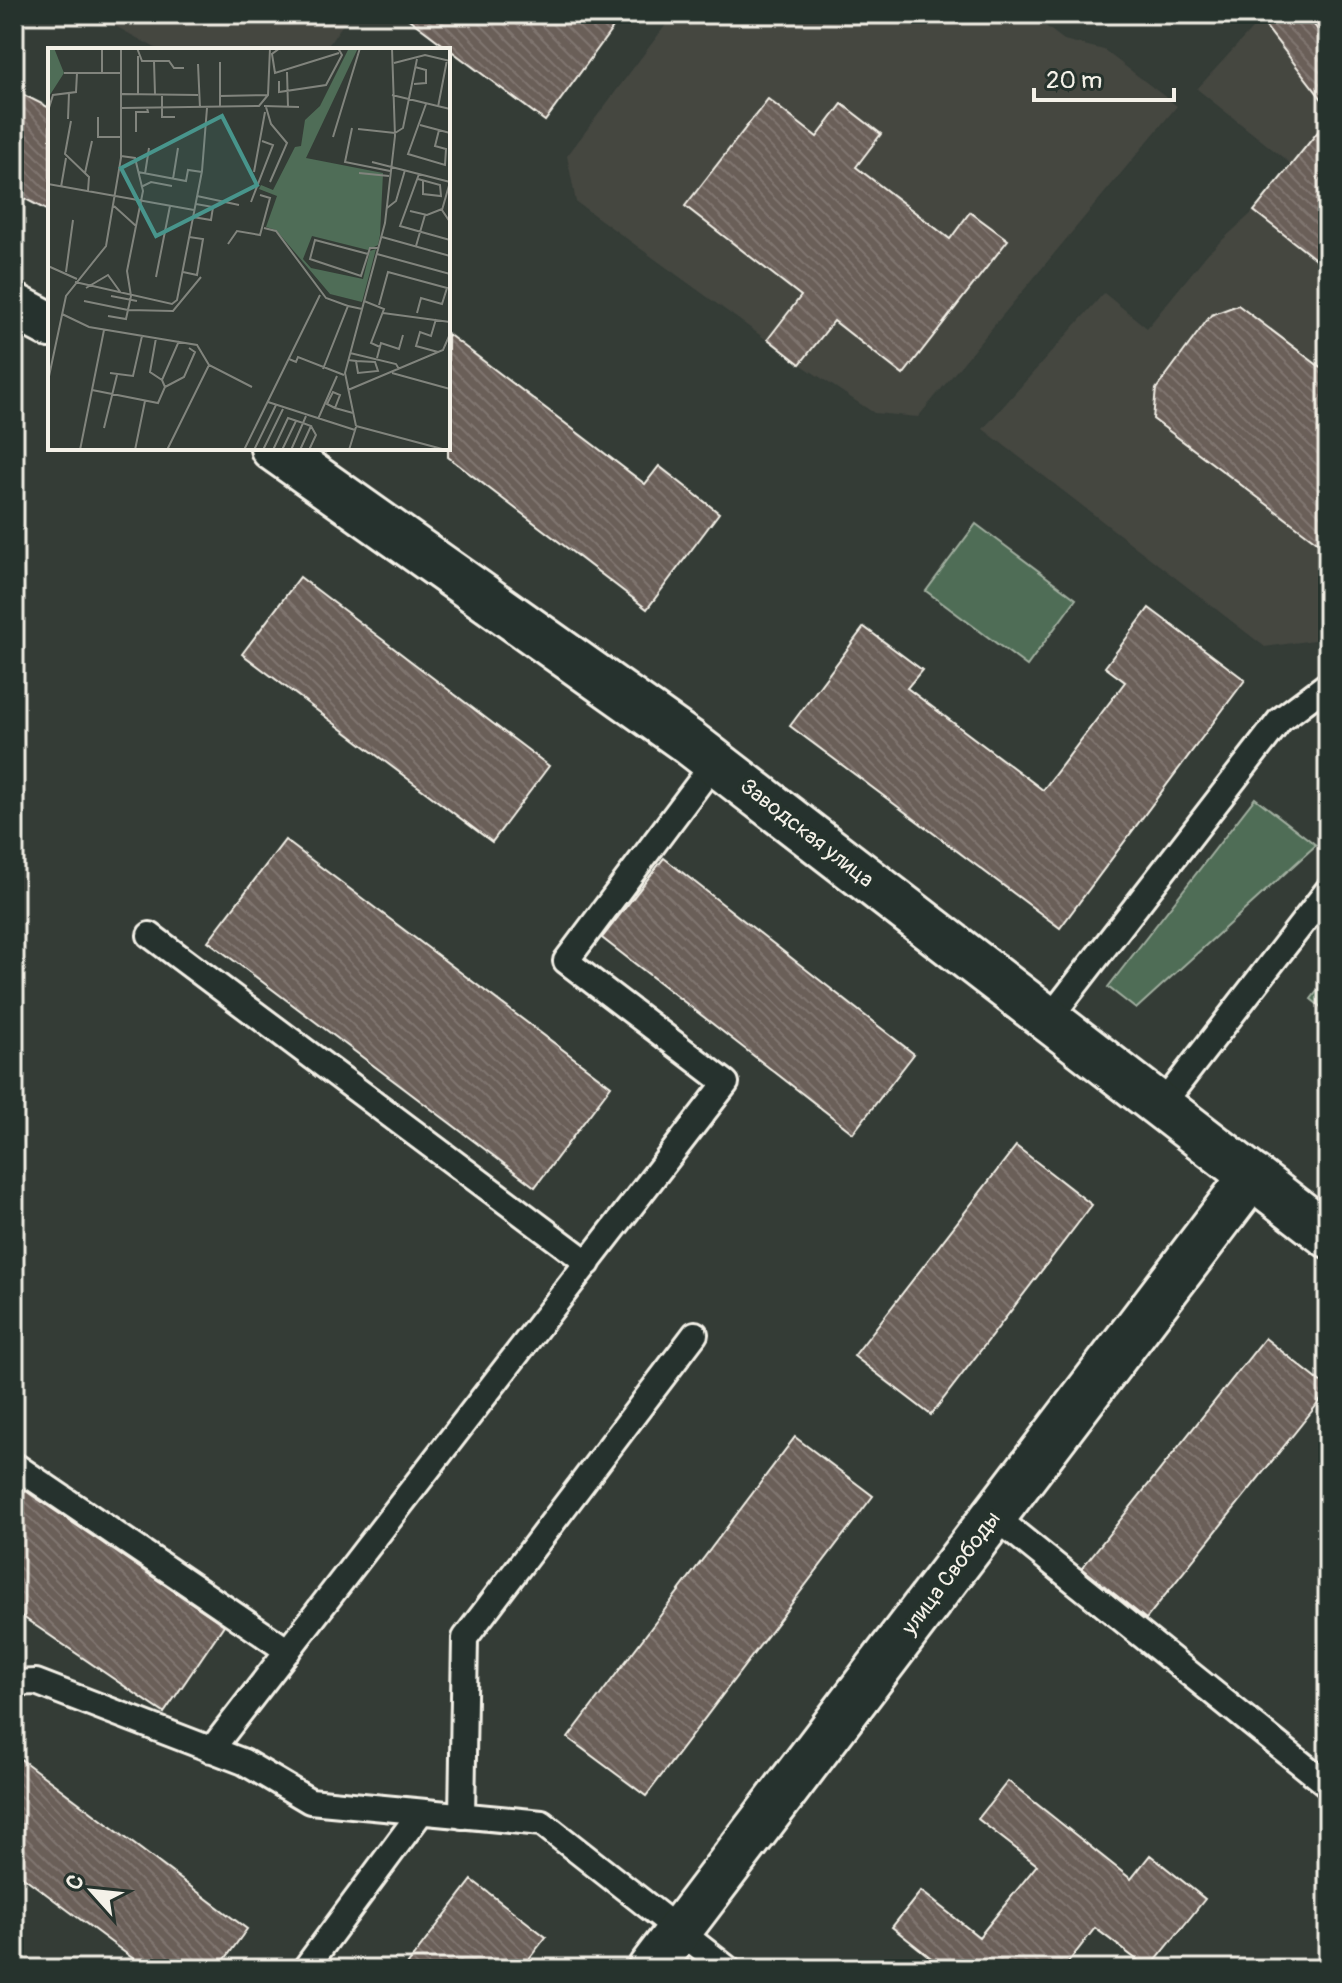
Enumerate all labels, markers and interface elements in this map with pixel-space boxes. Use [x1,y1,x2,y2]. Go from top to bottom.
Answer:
inset map [48,48,450,450]
scale bar [1034,52,1174,102]
text: 20 m [1046,66,1102,95]
street label: Заводская улица [735,772,879,894]
street label: улица Свободы [895,1506,1007,1641]
north arrow [52,1851,132,1931]
text: С [60,1870,91,1895]

